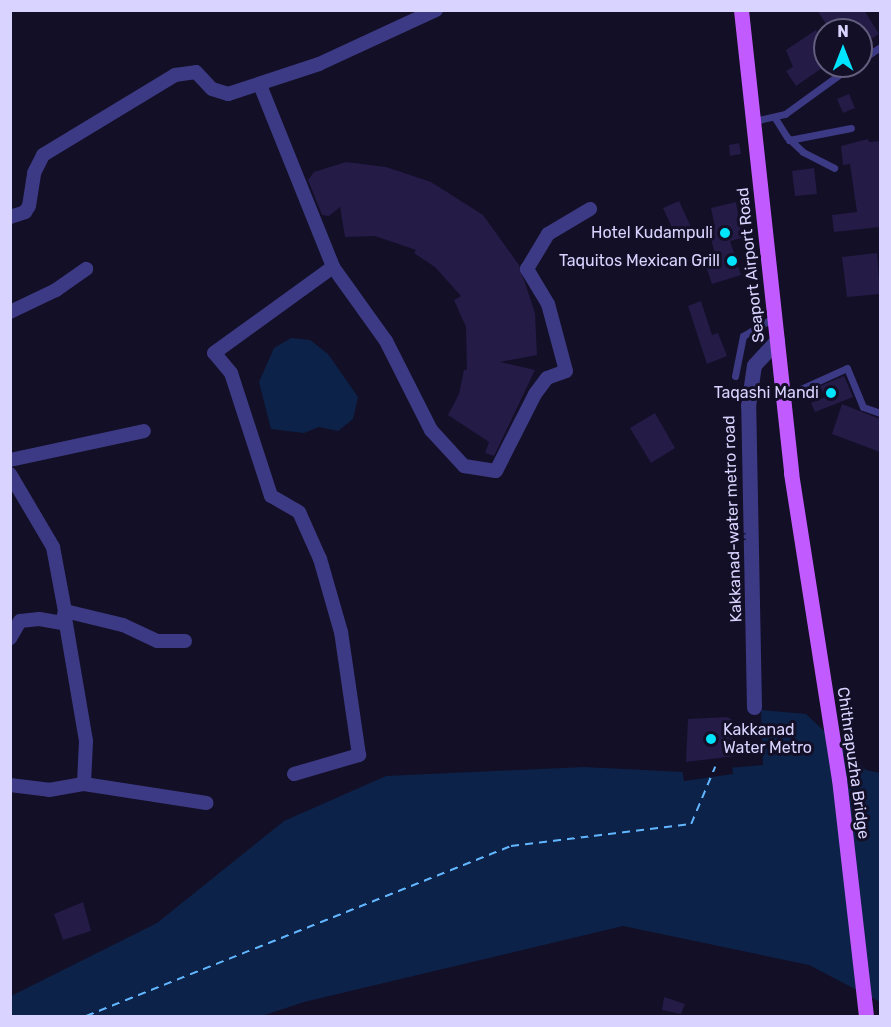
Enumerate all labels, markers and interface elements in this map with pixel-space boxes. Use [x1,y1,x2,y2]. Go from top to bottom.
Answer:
north arrow [813,18,873,78]
text: N [837,22,849,41]
street label: Seaport Airport Road [733,186,769,344]
place label: Hotel Kudampuli [591,223,713,243]
marker: Hotel Kudampuli [718,226,732,240]
place label: Taquitos Mexican Grill [559,251,720,271]
marker: Taquitos Mexican Grill [725,254,739,268]
place label: Taqashi Mandi [714,383,819,403]
marker: Taqashi Mandi [824,386,838,400]
street label: Kakkanad-water metro road [720,415,746,623]
street label: Chithrapuzha Bridge [833,686,873,840]
place label: Kakkanad Water Metro [723,720,812,758]
marker: Kakkanad Water Metro [704,732,718,746]

